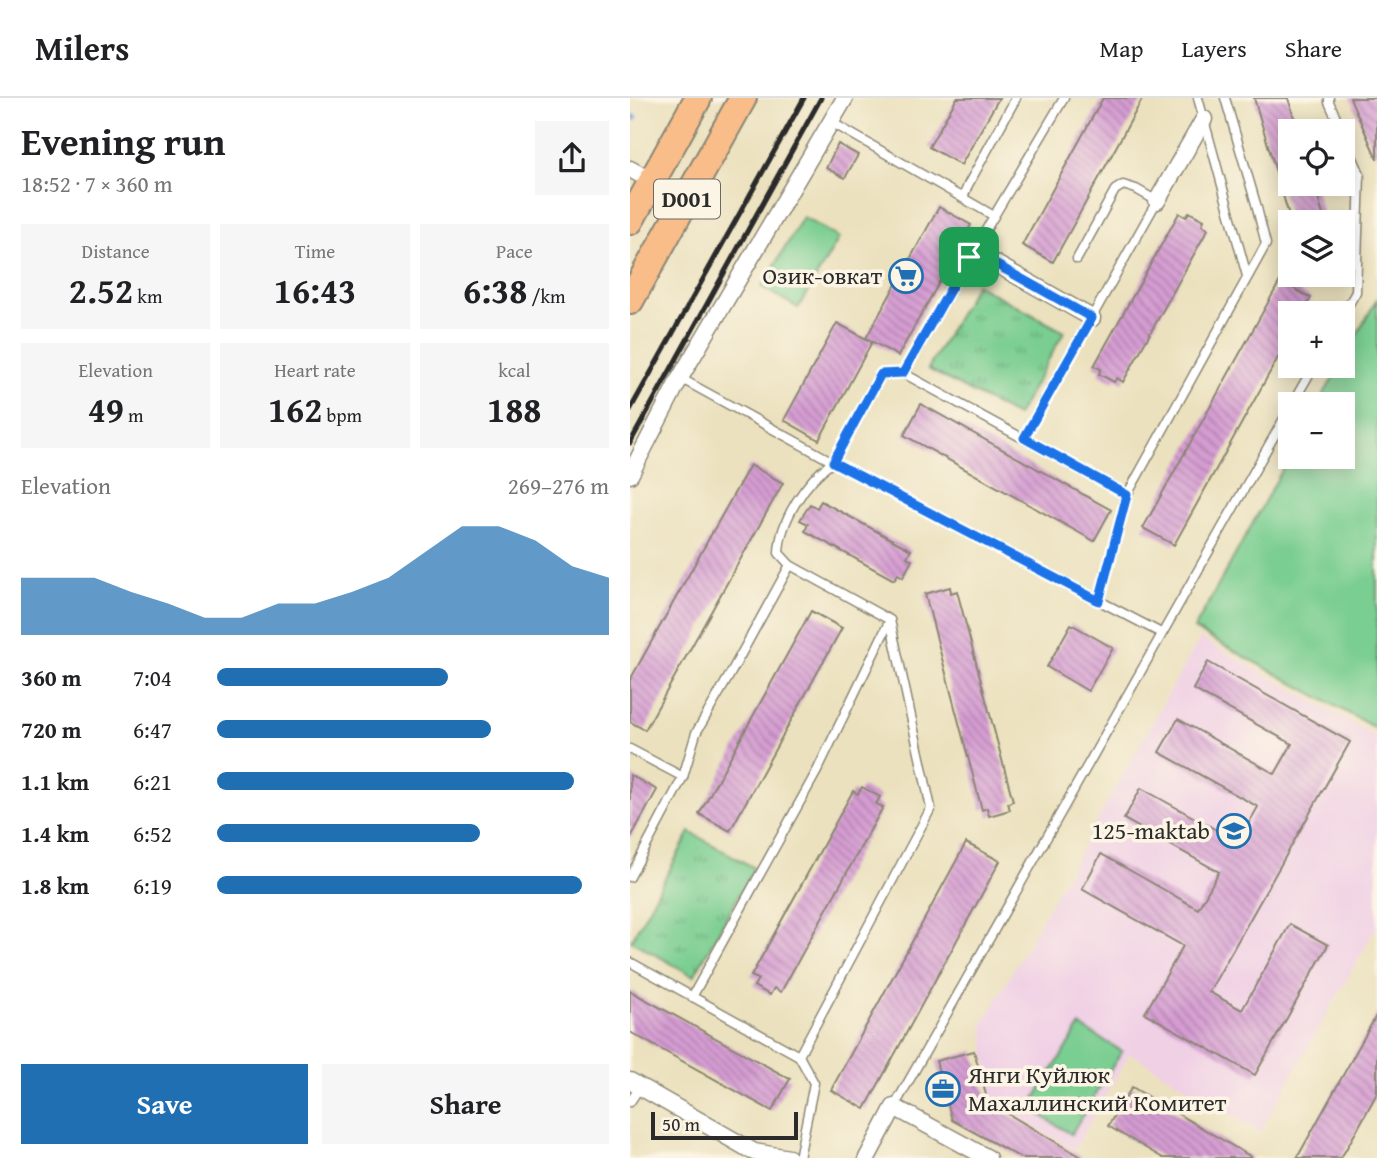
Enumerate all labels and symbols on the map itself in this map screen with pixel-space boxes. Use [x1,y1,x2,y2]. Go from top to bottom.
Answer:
road number: D001 [654,180,720,218]
pin [939,227,999,287]
supermarket icon: Озик-овкат [887,257,925,295]
place label: Озик-овкат [762,258,882,293]
school or university icon: 125-maktab [1215,812,1253,850]
place label: 125-maktab [1092,813,1210,848]
place label: Янги Куйлюк Махаллинский Комитет [967,1057,1227,1120]
office icon: Янги Куйлюк Махаллинский Комитет [924,1070,962,1108]
scale bar [651,1109,798,1141]

